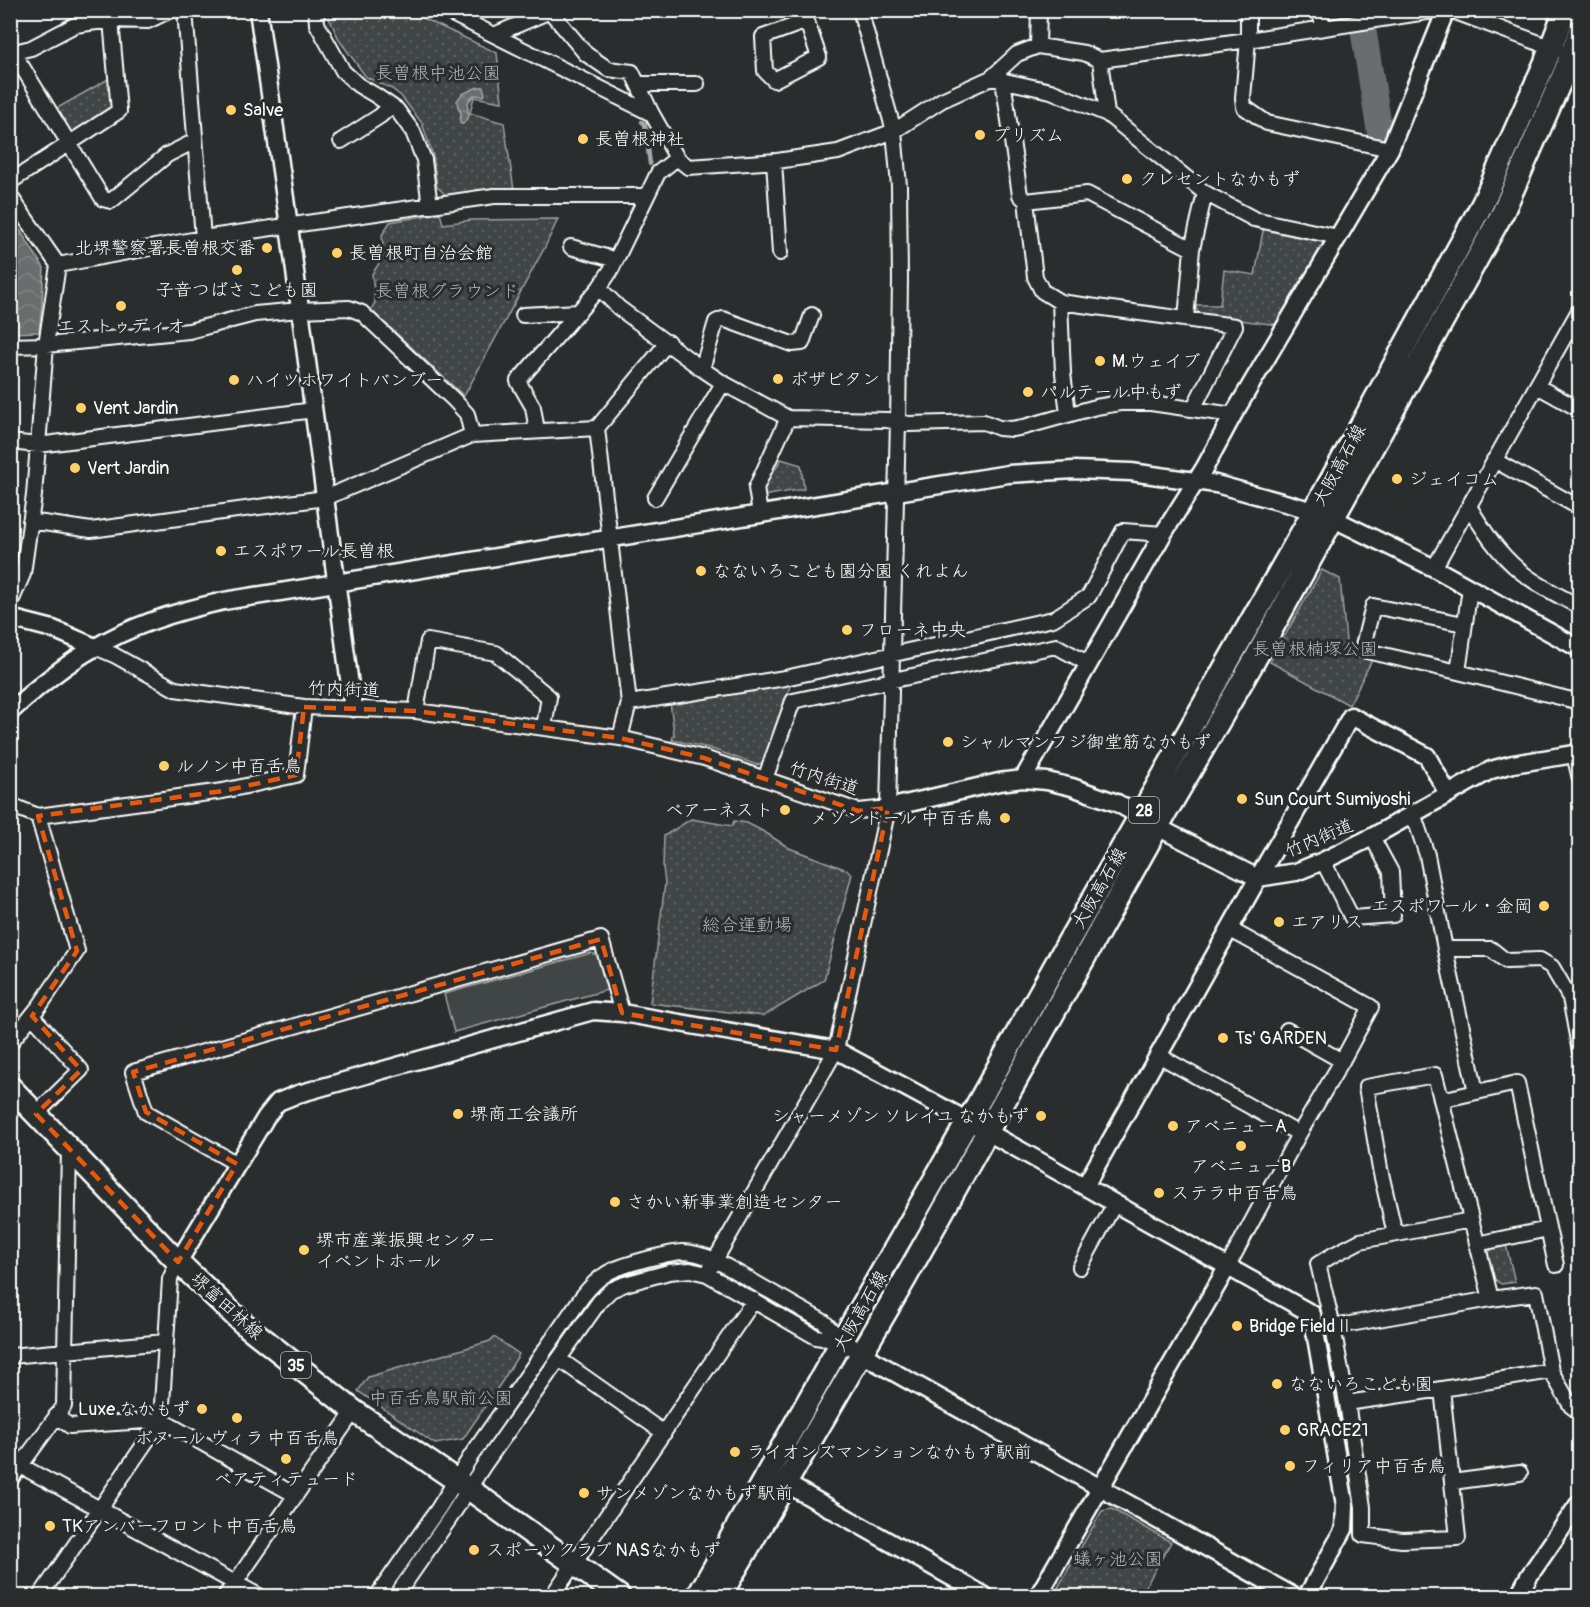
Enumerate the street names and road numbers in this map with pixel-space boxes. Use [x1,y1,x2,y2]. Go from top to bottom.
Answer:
street label: 大阪高石線 [1308,420,1371,510]
street label: 竹内街道 [308,677,380,702]
street label: 竹内街道 [786,756,862,801]
road number: 28 [1129,797,1159,823]
street label: 竹内街道 [1282,814,1357,863]
street label: 大阪高石線 [1067,844,1132,933]
street label: 大阪高石線 [828,1267,893,1356]
street label: 堺富田林線 [186,1268,268,1345]
road number: 35 [281,1352,311,1378]

